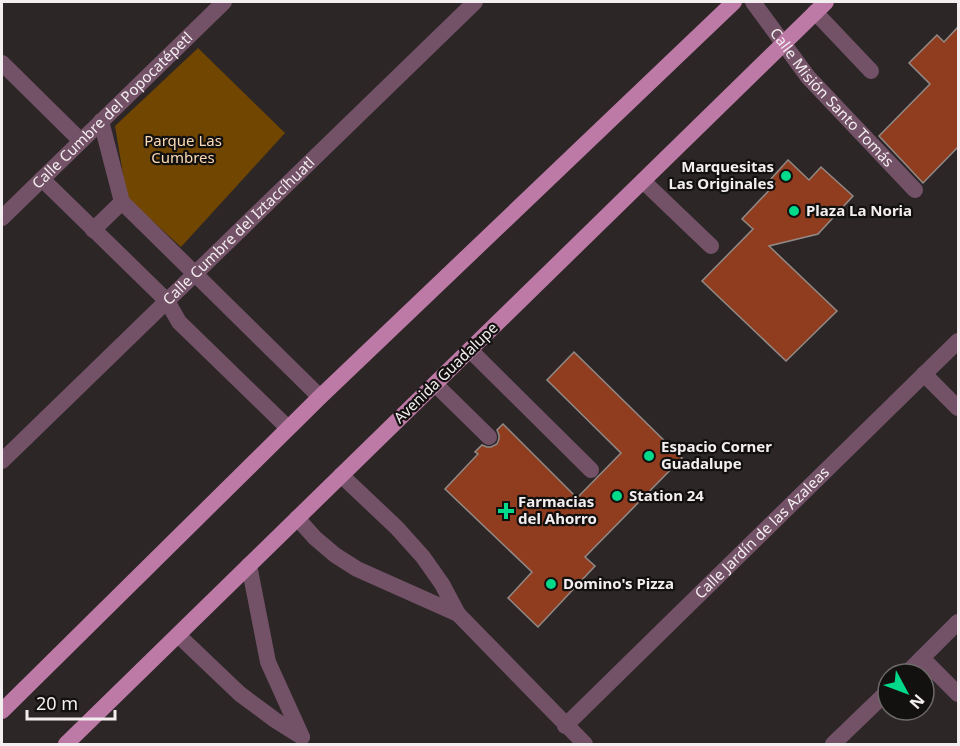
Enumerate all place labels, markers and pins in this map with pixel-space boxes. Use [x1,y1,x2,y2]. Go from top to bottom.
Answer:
place label: Marquesitas Las Originales [668,156,774,193]
marker: Marquesitas Las Originales [779,169,793,183]
place label: Plaza La Noria [806,200,912,220]
marker: Plaza La Noria [787,204,801,218]
place label: Espacio Corner Guadalupe [661,436,772,473]
marker: Espacio Corner Guadalupe [642,449,656,463]
place label: Station 24 [629,485,704,505]
marker: Station 24 [610,489,624,503]
place label: Farmacias del Ahorro [518,491,597,528]
marker: Farmacias del Ahorro [499,504,513,518]
place label: Domino's Pizza [563,573,674,593]
marker: Domino's Pizza [544,577,558,591]

